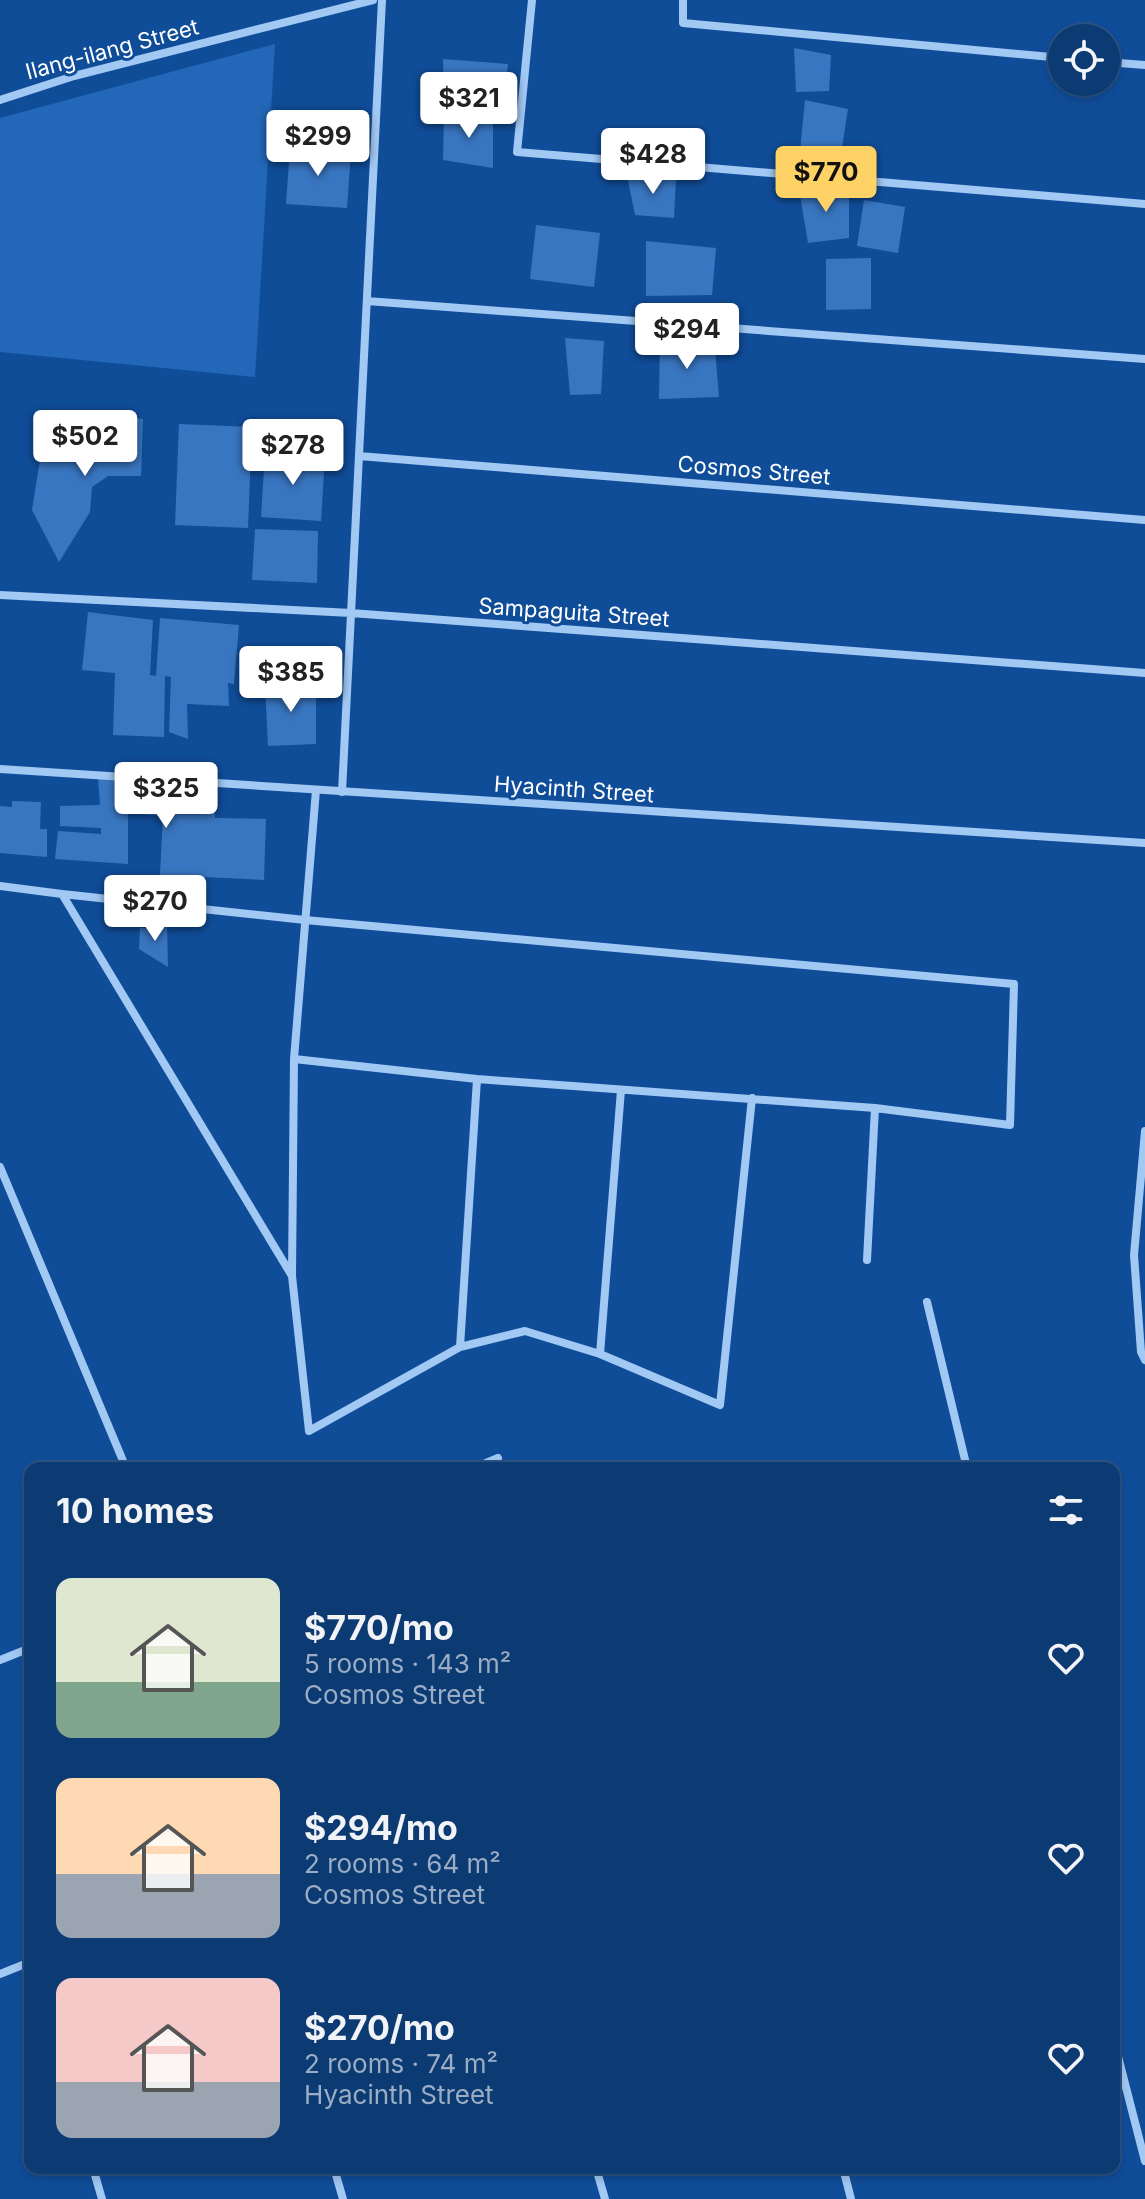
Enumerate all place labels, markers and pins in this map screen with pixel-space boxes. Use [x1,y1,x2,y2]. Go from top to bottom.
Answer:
pin: $321 [422,72,516,140]
pin: $299 [271,110,365,178]
pin: $428 [606,128,700,196]
pin: $770 [779,146,873,214]
pin: $294 [640,303,734,371]
pin: $502 [38,410,132,478]
pin: $278 [246,419,340,487]
pin: $385 [244,646,338,714]
pin: $325 [119,762,213,830]
pin: $270 [108,875,202,943]

